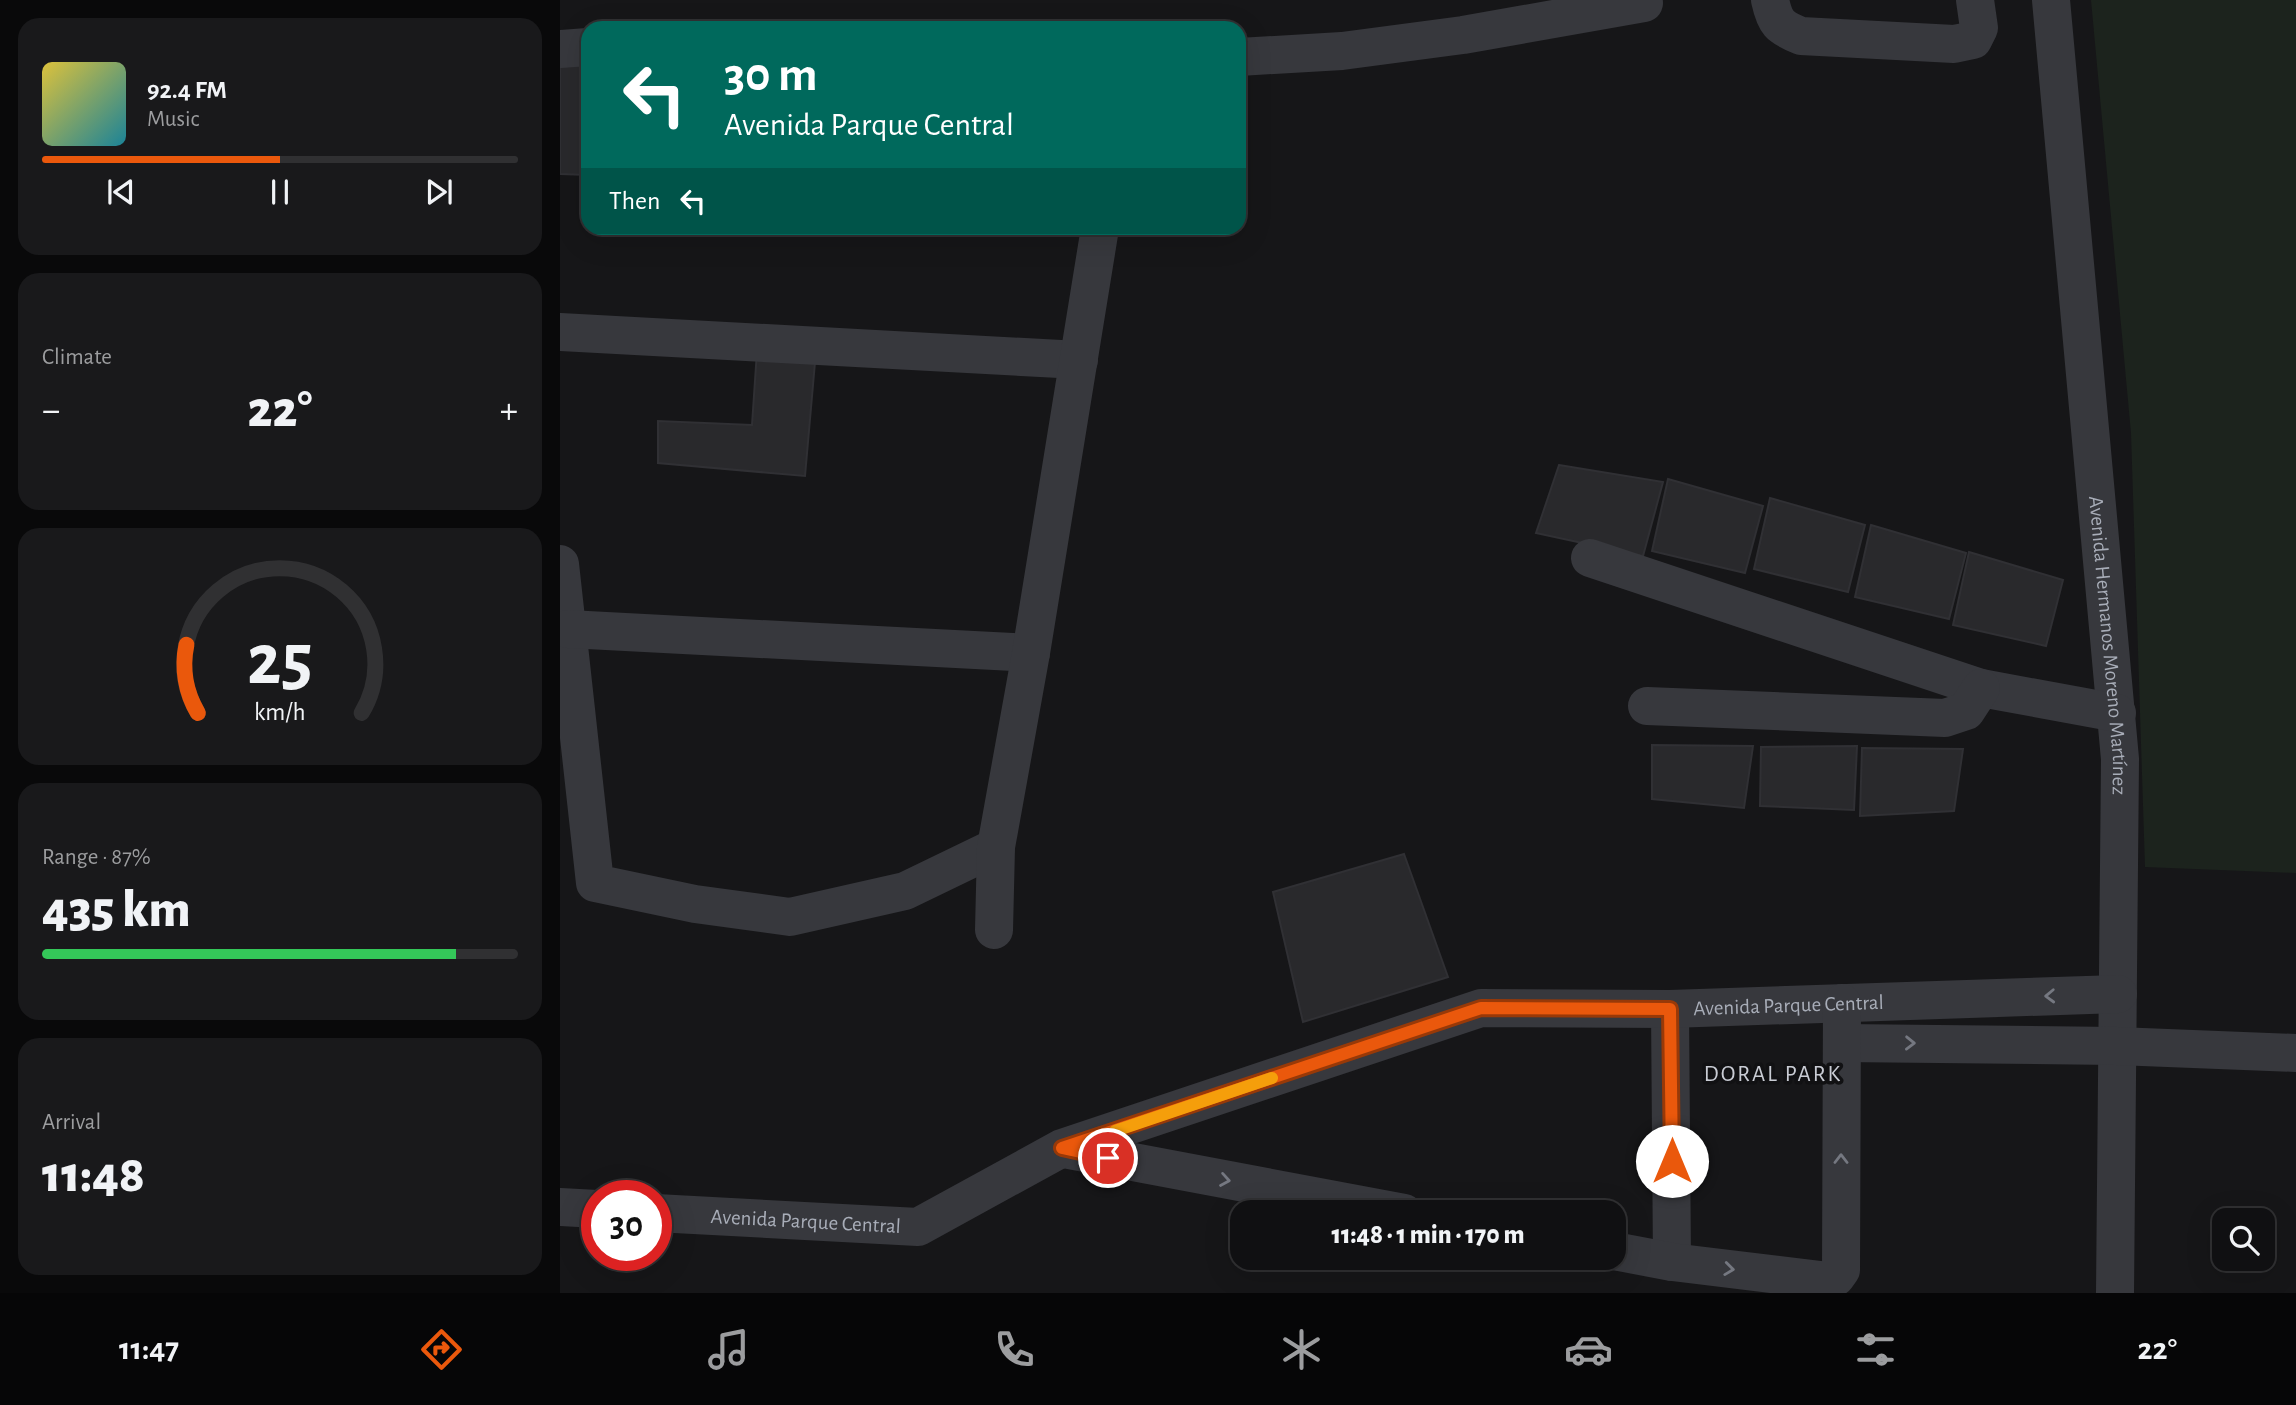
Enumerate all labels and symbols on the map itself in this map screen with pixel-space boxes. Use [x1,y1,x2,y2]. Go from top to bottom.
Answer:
street label: Avenida Hermanos Moreno Martínez [2085,495,2130,795]
one-way arrow [2044,988,2054,1004]
street label: Avenida Parque Central [1693,992,1884,1019]
one-way arrow [1905,1036,1916,1051]
district label: DORAL PARK [1704,1063,1842,1086]
position arrow [1635,1124,1709,1198]
pin [1078,1128,1138,1188]
one-way arrow [1833,1154,1849,1164]
one-way arrow [1219,1172,1231,1187]
speed limit sign: 30 [581,1180,672,1271]
street label: Avenida Parque Central [710,1206,901,1237]
one-way arrow [1724,1261,1735,1276]

